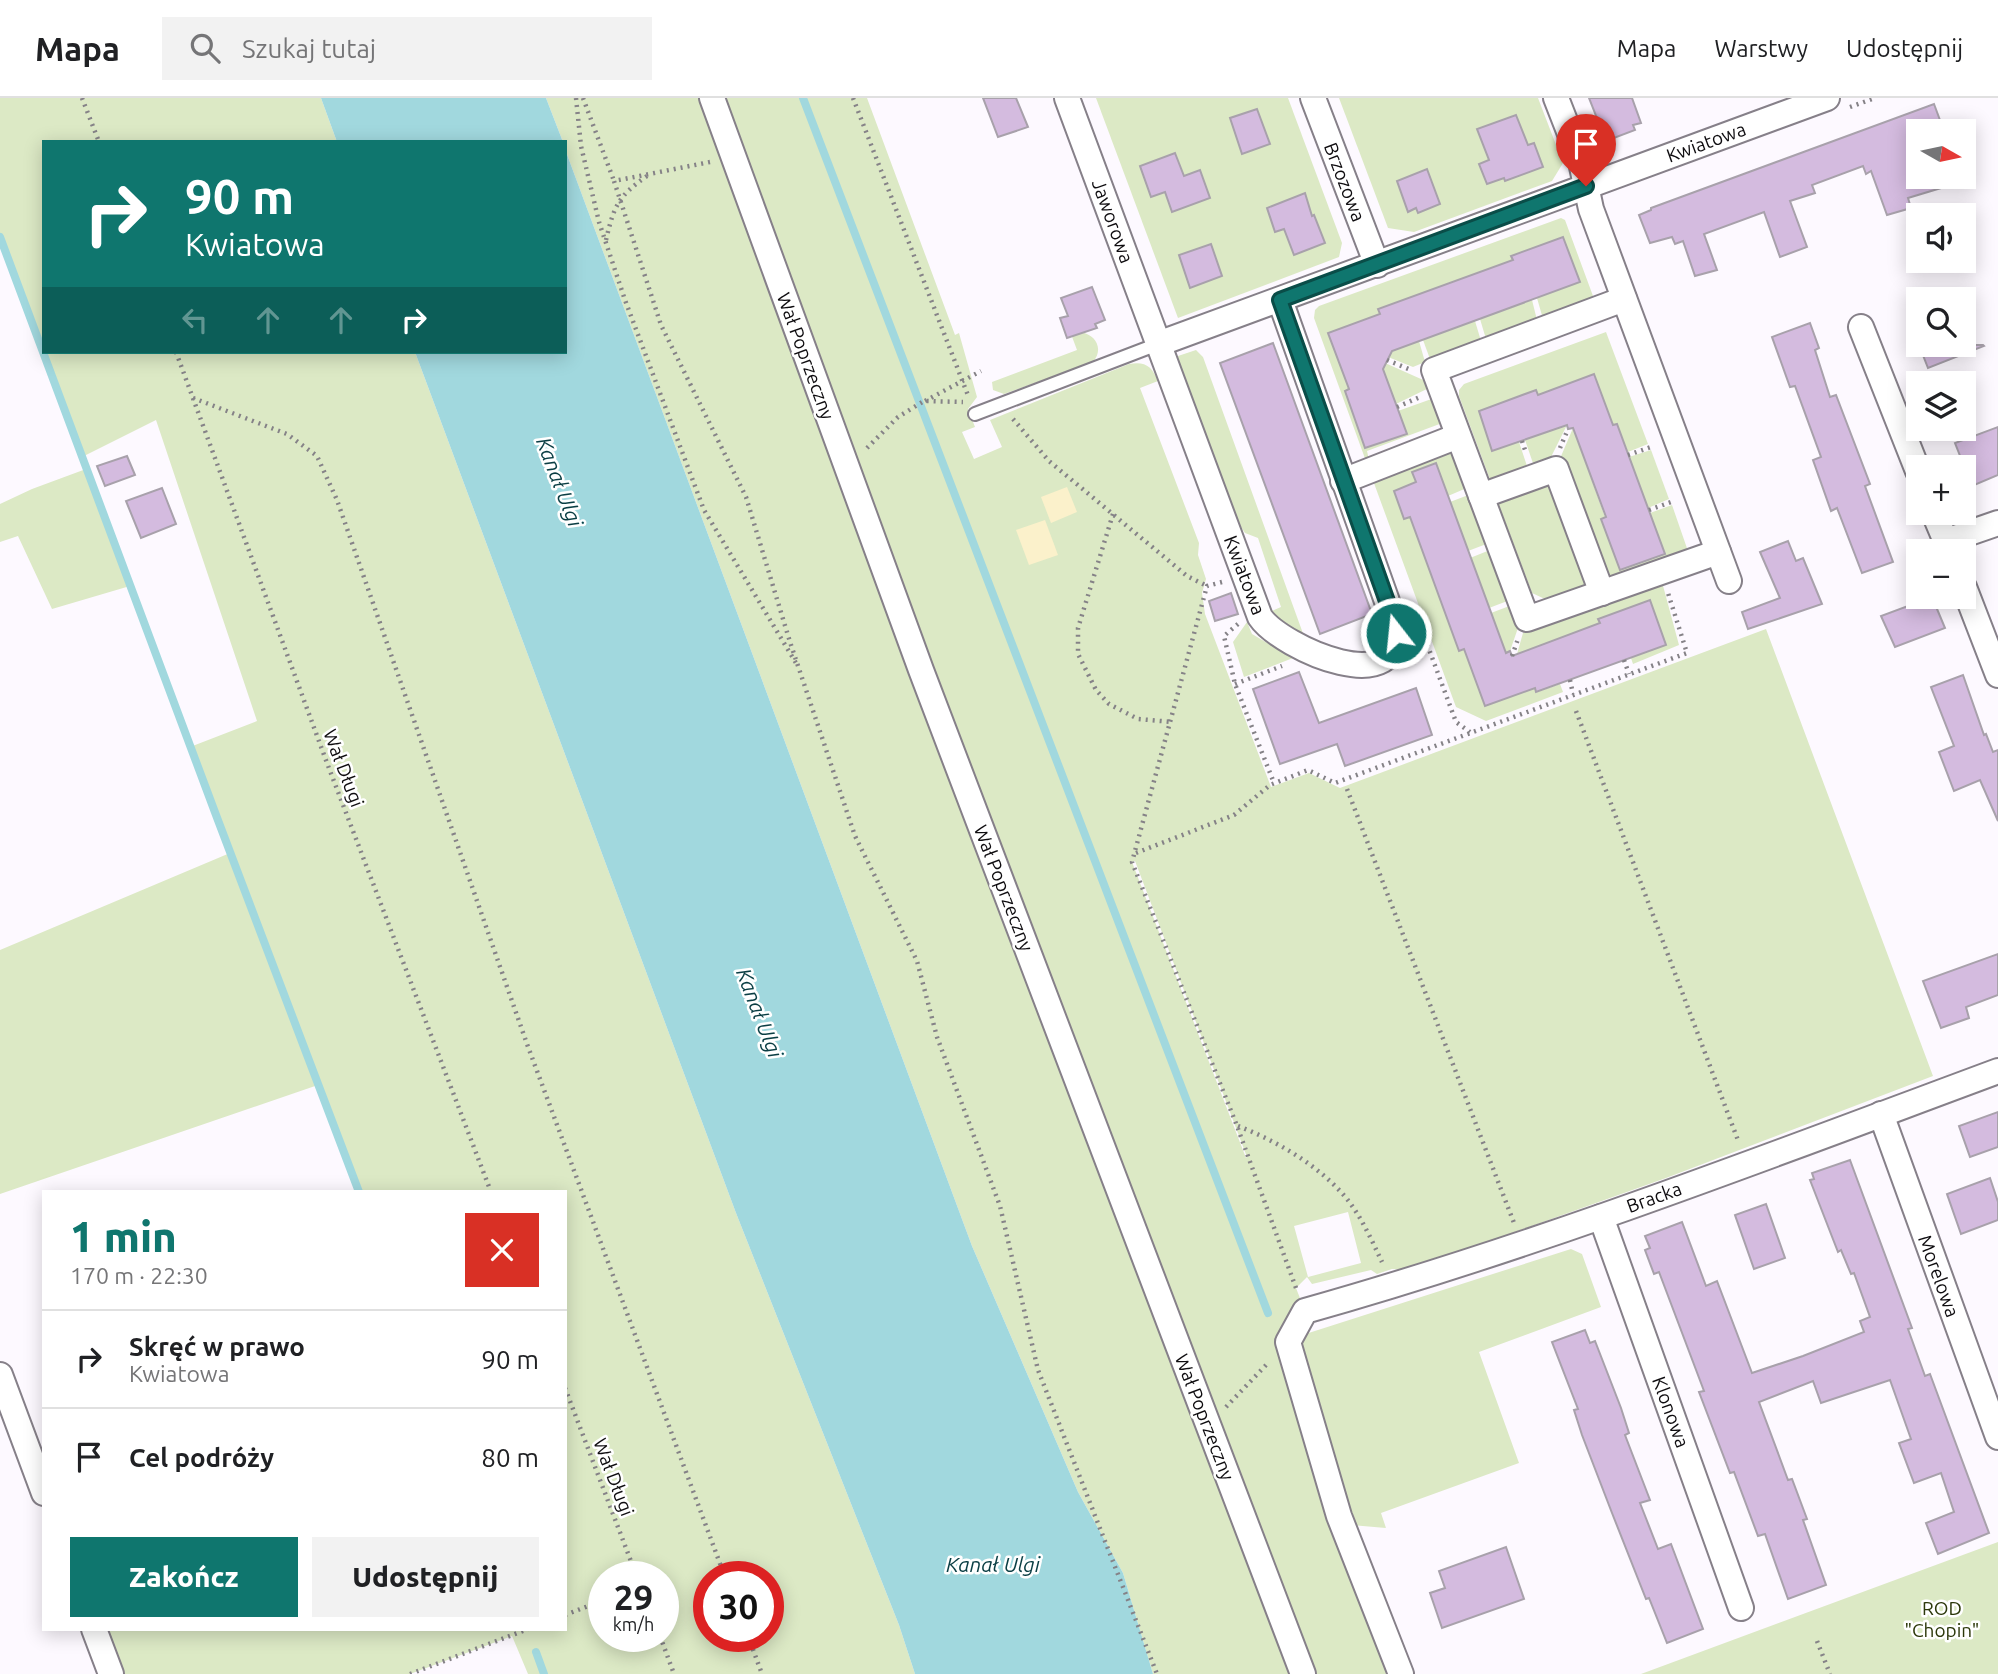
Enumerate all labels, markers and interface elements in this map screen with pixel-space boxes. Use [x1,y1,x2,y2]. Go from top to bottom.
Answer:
search box [162,17,652,80]
icon: search [186,29,224,67]
text: Mapa [35,30,120,67]
text: Szukaj tutaj [242,34,376,63]
text: Mapa [1617,35,1676,62]
text: Warstwy [1714,35,1808,62]
text: Udostępnij [1846,35,1963,62]
pin [1556,114,1616,186]
street label: Kwiatowa [1663,117,1749,167]
north arrow [1906,119,1976,189]
map controls [1906,119,1976,609]
icon: arrive [1567,125,1605,163]
street label: Brzozowa [1320,139,1370,225]
icon: right [70,168,161,259]
text: 90 m [185,168,294,223]
street label: Jaworowa [1088,176,1138,266]
button: sound [1906,203,1976,273]
text: Kwiatowa [185,226,325,262]
button: search [1906,287,1976,357]
street label: Wał Poprzeczny [773,290,839,422]
icon: left [176,301,214,339]
icon: ahead [249,301,287,339]
icon: ahead [322,301,360,339]
icon: right [395,301,433,339]
button: layers [1906,371,1976,441]
water label: Kanał Ulgi [532,433,588,530]
button: + [1906,455,1976,525]
street label: Kwiatowa [1220,532,1270,618]
button: − [1906,539,1976,609]
position arrow [1359,596,1433,670]
street label: Wał Długi [319,726,369,810]
street label: Wał Poprzeczny [970,822,1038,954]
water label: Kanał Ulgi [732,964,788,1061]
street label: Bracka [1623,1177,1685,1217]
text: 1 min [70,1213,177,1260]
button: close [465,1213,539,1287]
street label: Morelowa [1914,1232,1964,1320]
text: 170 m · 22:30 [70,1263,208,1288]
text: Skręć w prawo [129,1332,305,1361]
icon: right [70,1340,108,1378]
text: 90 m [481,1345,539,1374]
street label: Wał Poprzeczny [1171,1351,1239,1483]
text: Kwiatowa [129,1361,229,1386]
street label: Klonowa [1648,1373,1694,1451]
street label: Wał Długi [589,1435,639,1519]
icon: arrive [70,1438,108,1476]
text: Cel podróży [129,1443,274,1472]
text: 80 m [481,1443,539,1472]
button: Zakończ [70,1537,298,1617]
button: Udostępnij [312,1537,539,1617]
water label: Kanał Ulgi [946,1552,1041,1576]
speed limit sign: 30 [693,1561,784,1652]
text: 29 [614,1577,653,1617]
park label: ROD "Chopin" [1905,1597,1979,1641]
text: km/h [613,1614,654,1634]

